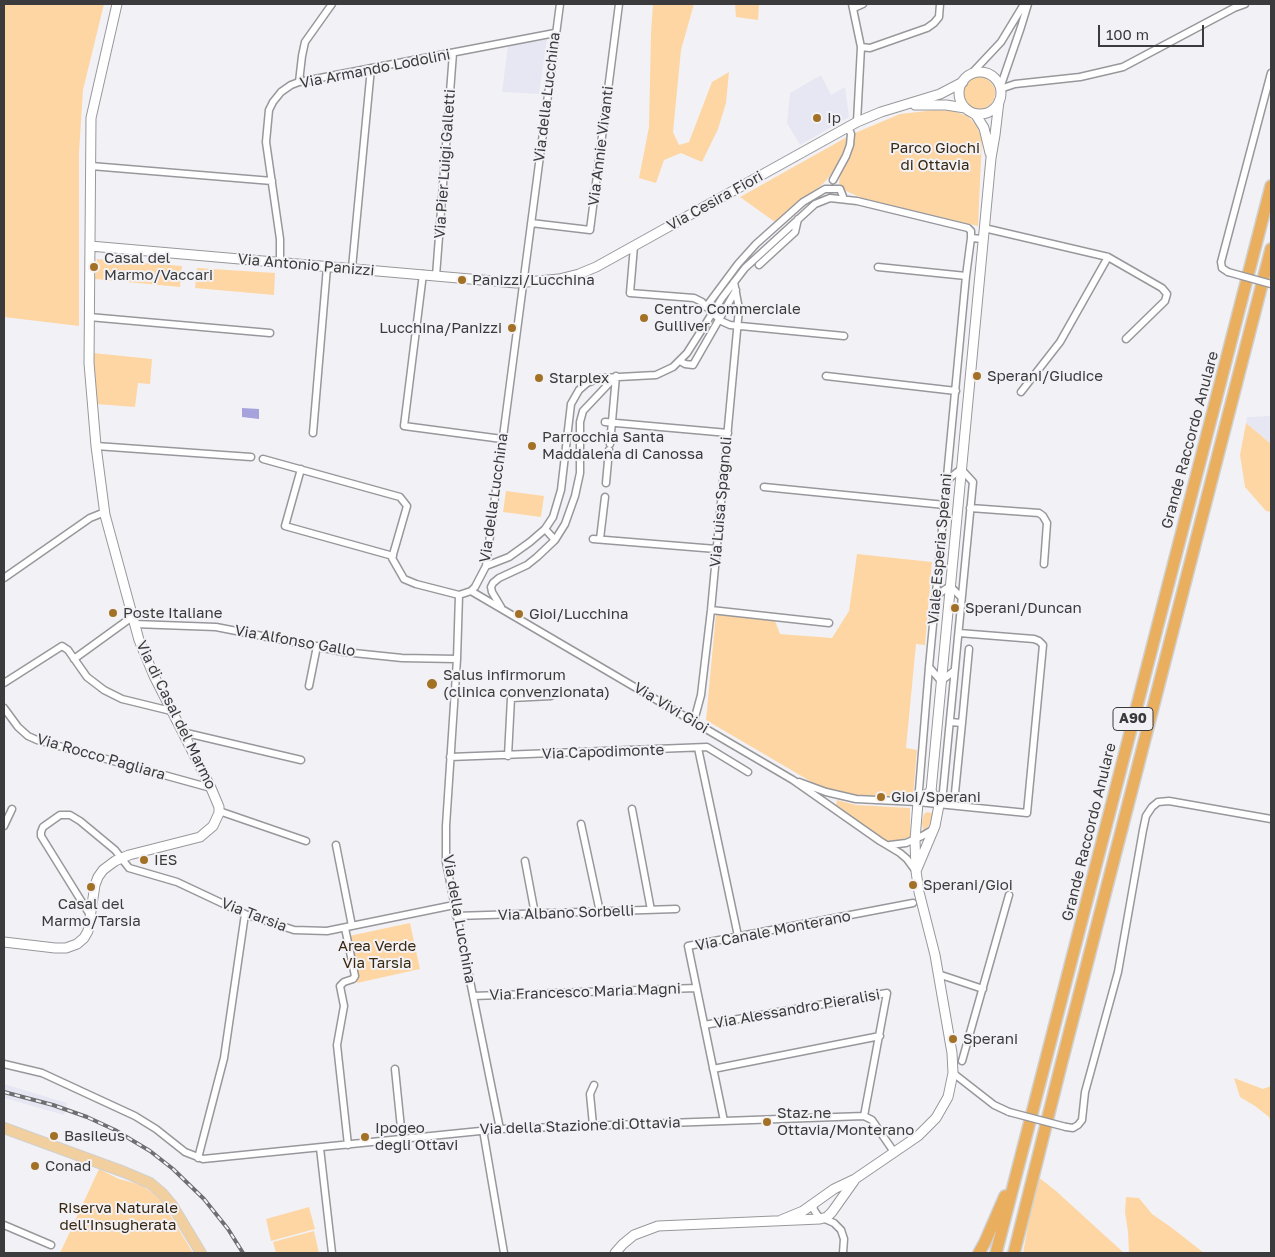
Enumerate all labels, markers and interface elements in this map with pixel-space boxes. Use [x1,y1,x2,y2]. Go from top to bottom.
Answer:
scale bar [1100,15,1206,47]
text: 100 m [1106,25,1149,43]
street label: Via della Lucchina [530,31,564,163]
street label: Via Armando Lodolini [298,46,452,92]
street label: Via Annie Vivanti [585,85,617,207]
street label: Via Pier Luigi Galletti [431,89,459,239]
place label: Ip [827,109,841,127]
marker: Ip [811,112,823,124]
park label: Parco Giochi di Ottavia [890,139,980,174]
street label: Via Cesira Fiori [664,167,766,235]
place label: Casal del Marmo/Vaccari [104,249,213,284]
street label: Via Antonio Panizzi [237,250,375,280]
marker: Casal del Marmo/Vaccari [88,261,100,273]
place label: Panizzi/Lucchina [472,271,595,289]
marker: Panizzi/Lucchina [456,274,468,286]
place label: Centro Commerciale Gulliver [654,300,801,335]
marker: Centro Commerciale Gulliver [638,312,650,324]
place label: Lucchina/Panizzi [379,319,502,337]
marker: Lucchina/Panizzi [506,322,518,334]
street label: Grande Raccordo Anulare [1158,349,1222,531]
place label: Sperani/Giudice [987,367,1103,385]
place label: Starplex [549,369,609,387]
marker: Sperani/Giudice [971,370,983,382]
marker: Starplex [533,372,545,384]
place label: Parrocchia Santa Maddalena di Canossa [542,428,703,463]
street label: Via della Lucchina [476,432,512,564]
street label: Via Luisa Spagnoli [706,436,736,568]
marker: Parrocchia Santa Maddalena di Canossa [526,440,538,452]
street label: Viale Esperia Sperani [924,473,956,625]
place label: Sperani/Duncan [965,599,1082,617]
marker: Sperani/Duncan [949,602,961,614]
place label: Poste Italiane [123,604,222,622]
place label: Gioi/Lucchina [529,605,628,623]
marker: Poste Italiane [107,607,119,619]
marker: Gioi/Lucchina [513,608,525,620]
street label: Via Alfonso Gallo [233,622,357,660]
street label: Via di Casal del Marmo [132,638,220,792]
place label: Salus infirmorum (clinica convenzionata) [443,666,610,701]
marker: Salus infirmorum (clinica convenzionata) [425,677,439,691]
street label: Via Vivi Gioi [630,679,712,737]
road number: A90 [1113,708,1153,731]
street label: Via Rocco Pagliara [34,730,168,784]
street label: Via Capodimonte [541,741,665,763]
street label: Grande Raccordo Anulare [1058,741,1120,923]
place label: Gioi/Sperani [891,788,981,806]
marker: Gioi/Sperani [875,791,887,803]
place label: IES [154,851,177,869]
street label: Via della Lucchina [439,853,479,985]
marker: IES [138,854,150,866]
place label: Sperani/Gioi [923,876,1013,894]
marker: Sperani/Gioi [907,879,919,891]
marker: Casal del Marmo/Tarsia [85,881,97,893]
street label: Via Tarsia [219,894,289,936]
place label: Casal del Marmo/Tarsia [41,895,141,930]
street label: Via Albano Sorbelli [497,902,635,924]
street label: Via Canale Monterano [694,907,852,955]
park label: Area Verde Via Tarsia [338,937,416,972]
street label: Via Francesco Maria Magni [489,980,681,1004]
street label: Via Alessandro Pieralisi [713,986,881,1032]
place label: Sperani [963,1030,1018,1048]
marker: Sperani [947,1033,959,1045]
place label: Staz.ne Ottavia/Monterano [777,1104,914,1139]
street label: Via della Stazione di Ottavia [479,1113,681,1139]
marker: Staz.ne Ottavia/Monterano [761,1116,773,1128]
place label: Ipogeo degli Ottavi [375,1119,458,1154]
place label: Basileus [64,1127,125,1145]
marker: Basileus [48,1130,60,1142]
marker: Ipogeo degli Ottavi [359,1131,371,1143]
place label: Conad [45,1157,91,1175]
marker: Conad [29,1160,41,1172]
park label: Riserva Naturale dell'Insugherata [58,1199,178,1234]

